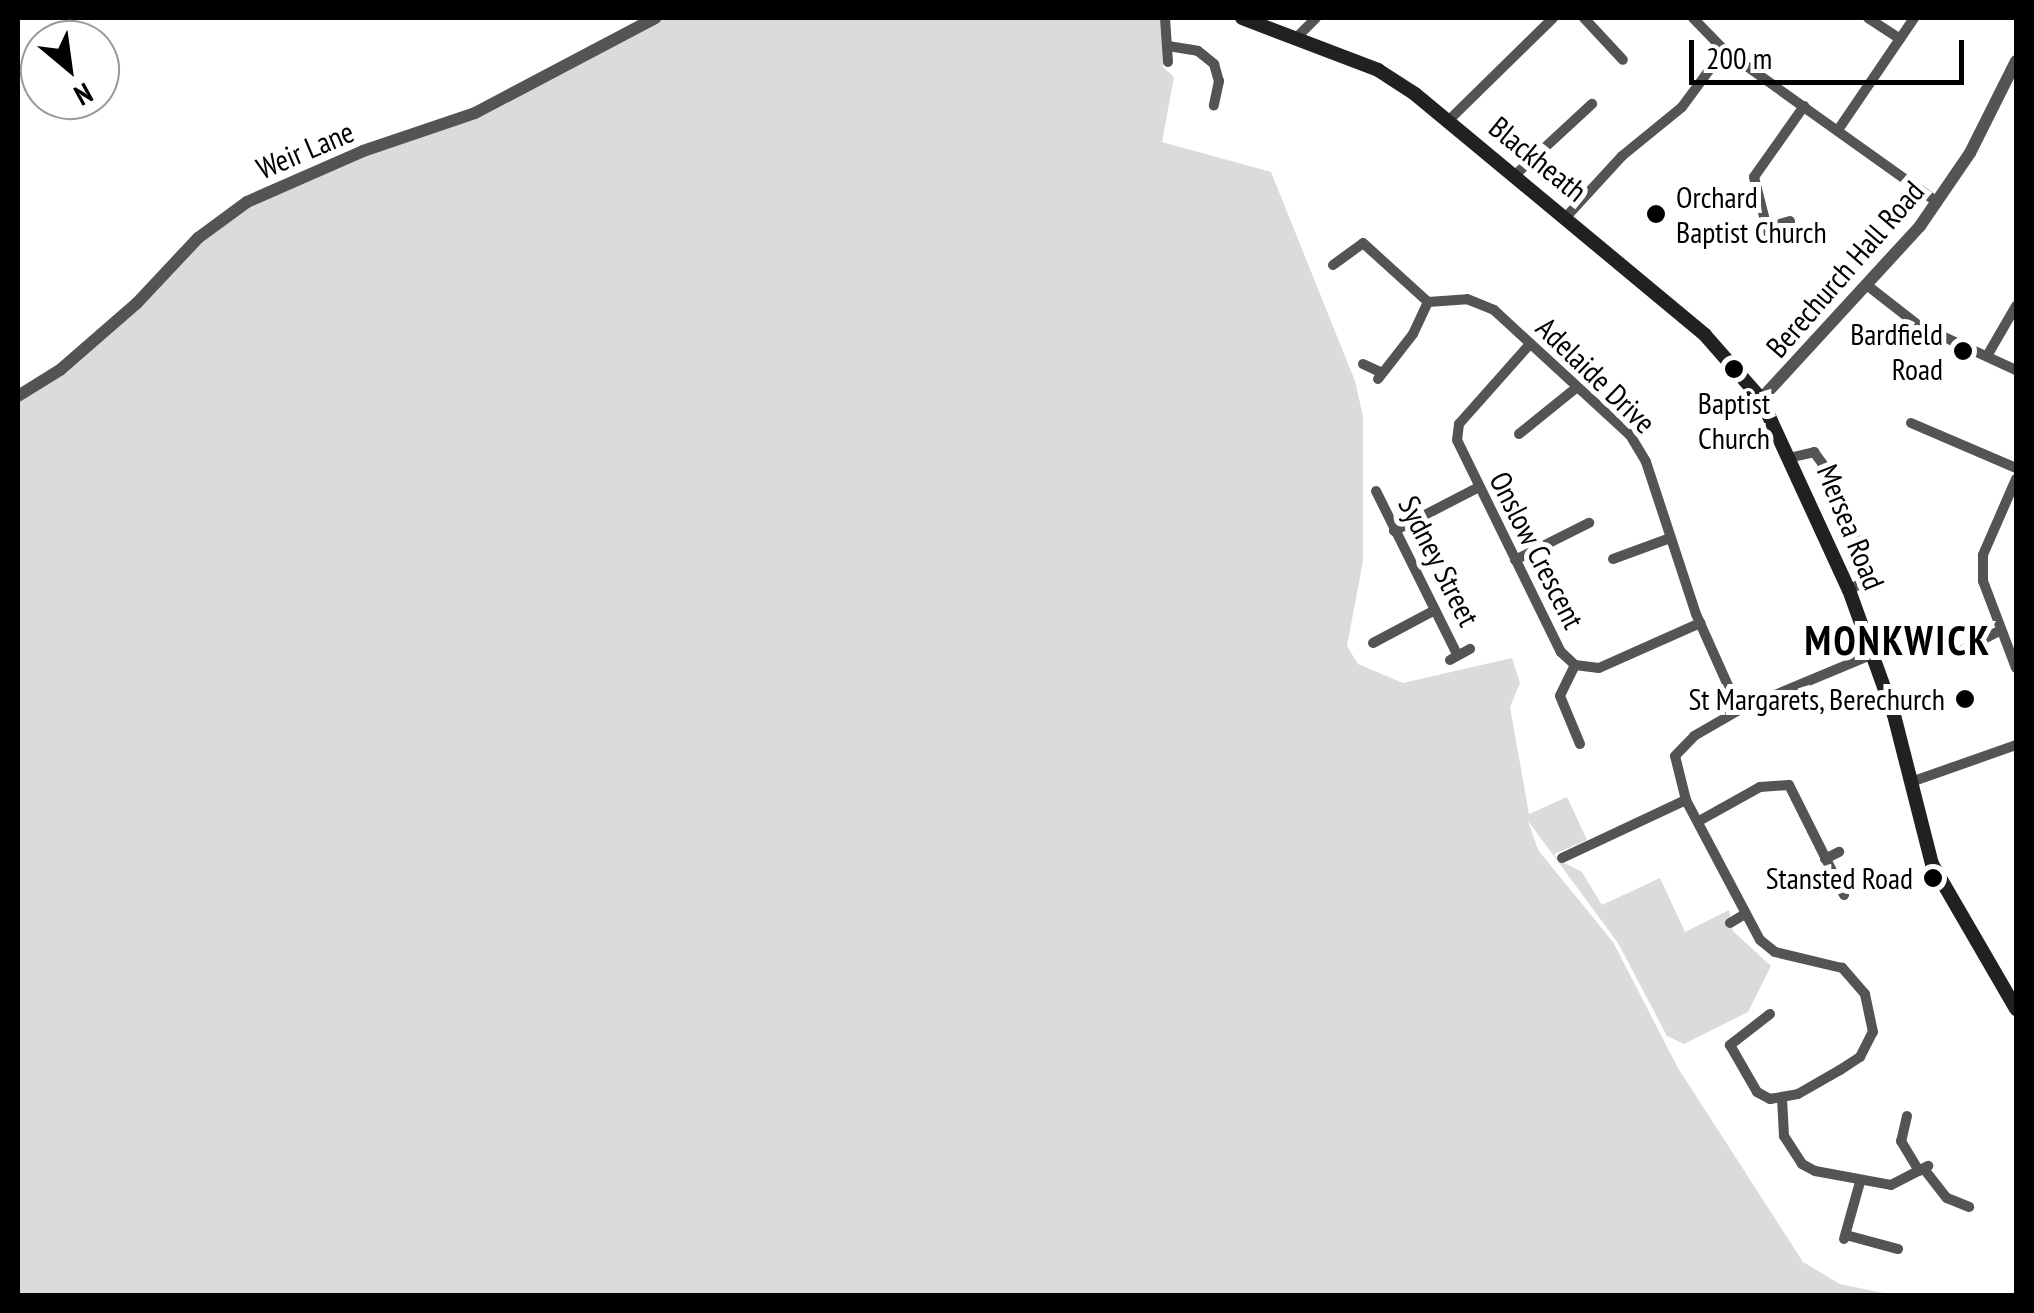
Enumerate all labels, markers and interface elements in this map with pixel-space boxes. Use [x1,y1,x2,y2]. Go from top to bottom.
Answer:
north arrow [20,20,120,120]
scale bar [1694,20,1969,82]
text: 200 m [1706,38,1772,77]
text: N [68,75,99,115]
street label: Blackheath [1482,109,1594,209]
street label: Weir Lane [251,113,359,187]
street label: Berechurch Hall Road [1759,173,1931,365]
place label: Orchard Baptist Church [1676,179,1827,250]
marker: Orchard Baptist Church [1645,203,1667,225]
street label: Adelaide Drive [1529,309,1663,441]
place label: Bardfield Road [1850,316,1943,386]
marker: Bardfield Road [1952,340,1974,362]
marker: Baptist Church [1723,358,1745,380]
place label: Baptist Church [1698,385,1770,456]
street label: Mersea Road [1810,459,1892,595]
street label: Onslow Crescent [1482,465,1592,635]
street label: Sydney Street [1391,490,1487,632]
district label: MONKWICK [1804,616,1992,664]
place label: St Margarets, Berechurch [1686,681,1945,717]
marker: St Margarets, Berechurch [1954,688,1976,710]
place label: Stansted Road [1766,860,1913,896]
marker: Stansted Road [1922,867,1944,889]

